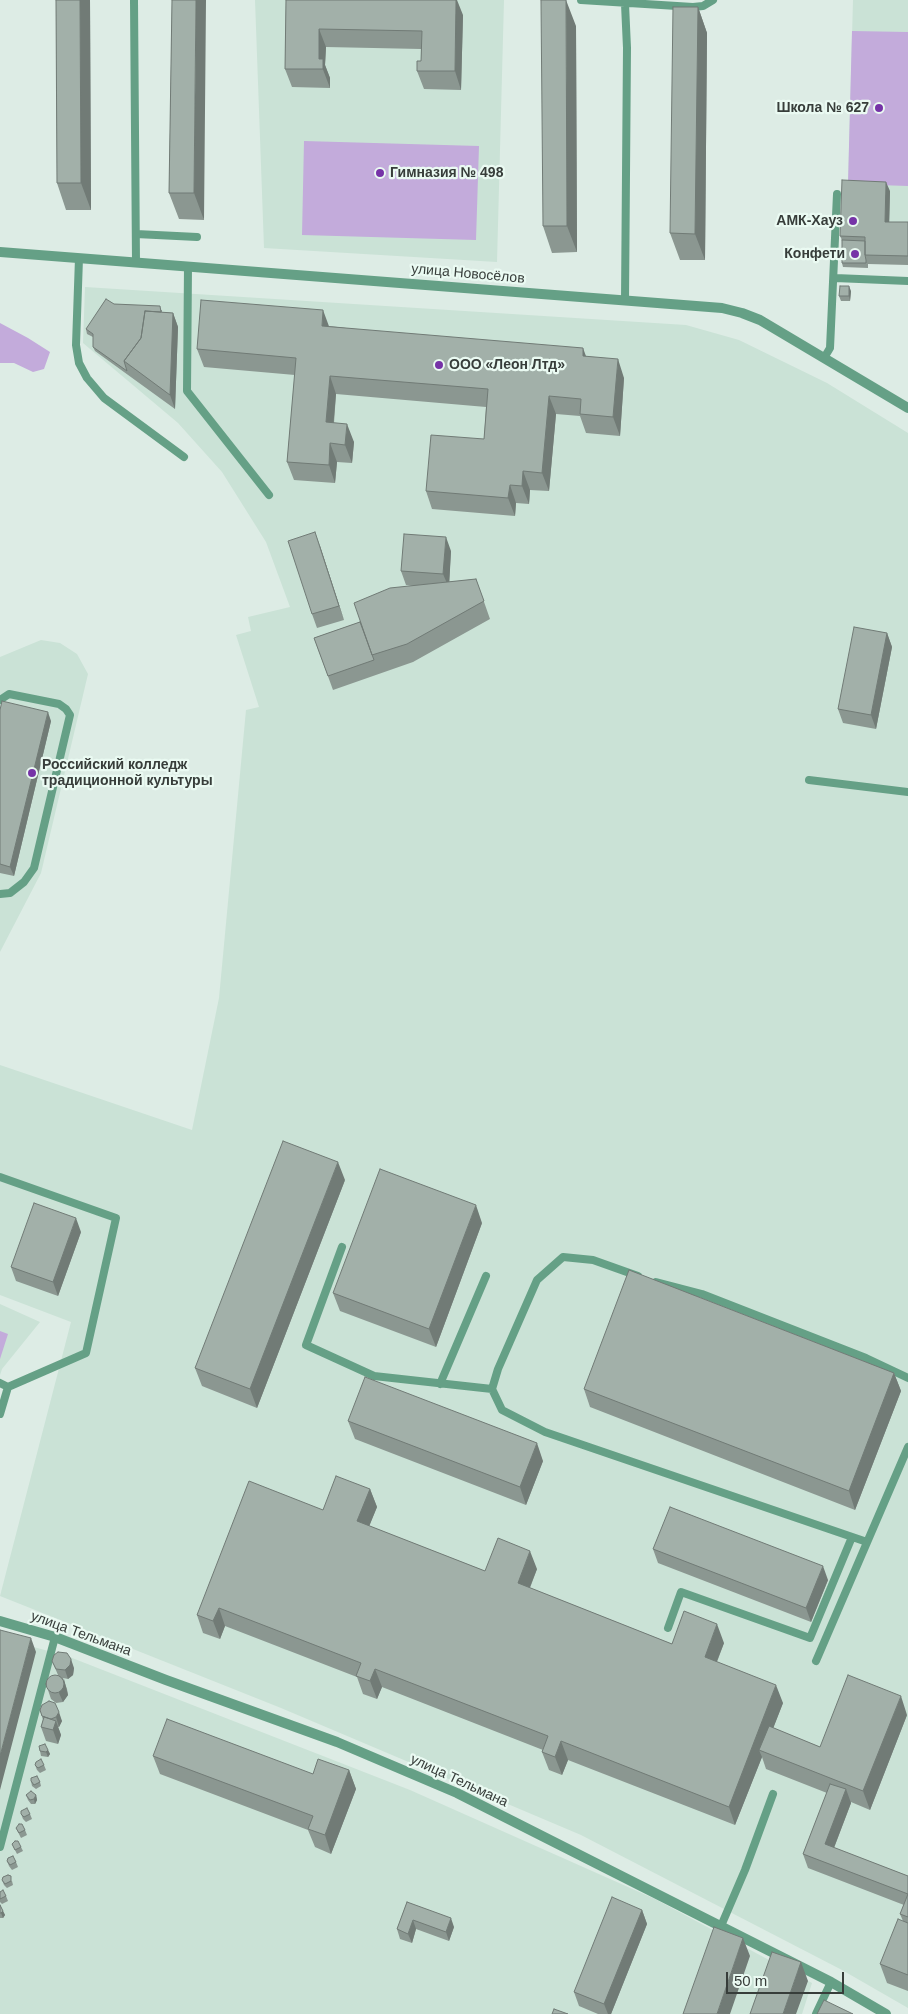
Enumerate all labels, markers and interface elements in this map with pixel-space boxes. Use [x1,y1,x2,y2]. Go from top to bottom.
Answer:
place label: Школа № 627 [776,100,869,116]
marker: Школа № 627 [873,102,885,114]
place label: Гимназия № 498 [390,165,503,181]
marker: Гимназия № 498 [374,167,386,179]
place label: АМК-Хауз [776,213,843,229]
marker: АМК-Хауз [847,215,859,227]
place label: Конфети [784,246,845,262]
marker: Конфети [849,248,861,260]
street label: улица Новосёлов [411,261,525,287]
place label: ООО «Леон Лтд» [449,357,565,373]
marker: ООО «Леон Лтд» [433,359,445,371]
place label: Российский колледж традиционной культуры [42,757,213,790]
marker: Российский колледж традиционной культуры [26,767,38,779]
street label: улица Тельмана [28,1608,134,1660]
street label: улица Тельмана [407,1751,511,1811]
scale bar [728,1962,846,1994]
text: 50 m [734,1972,767,1989]

